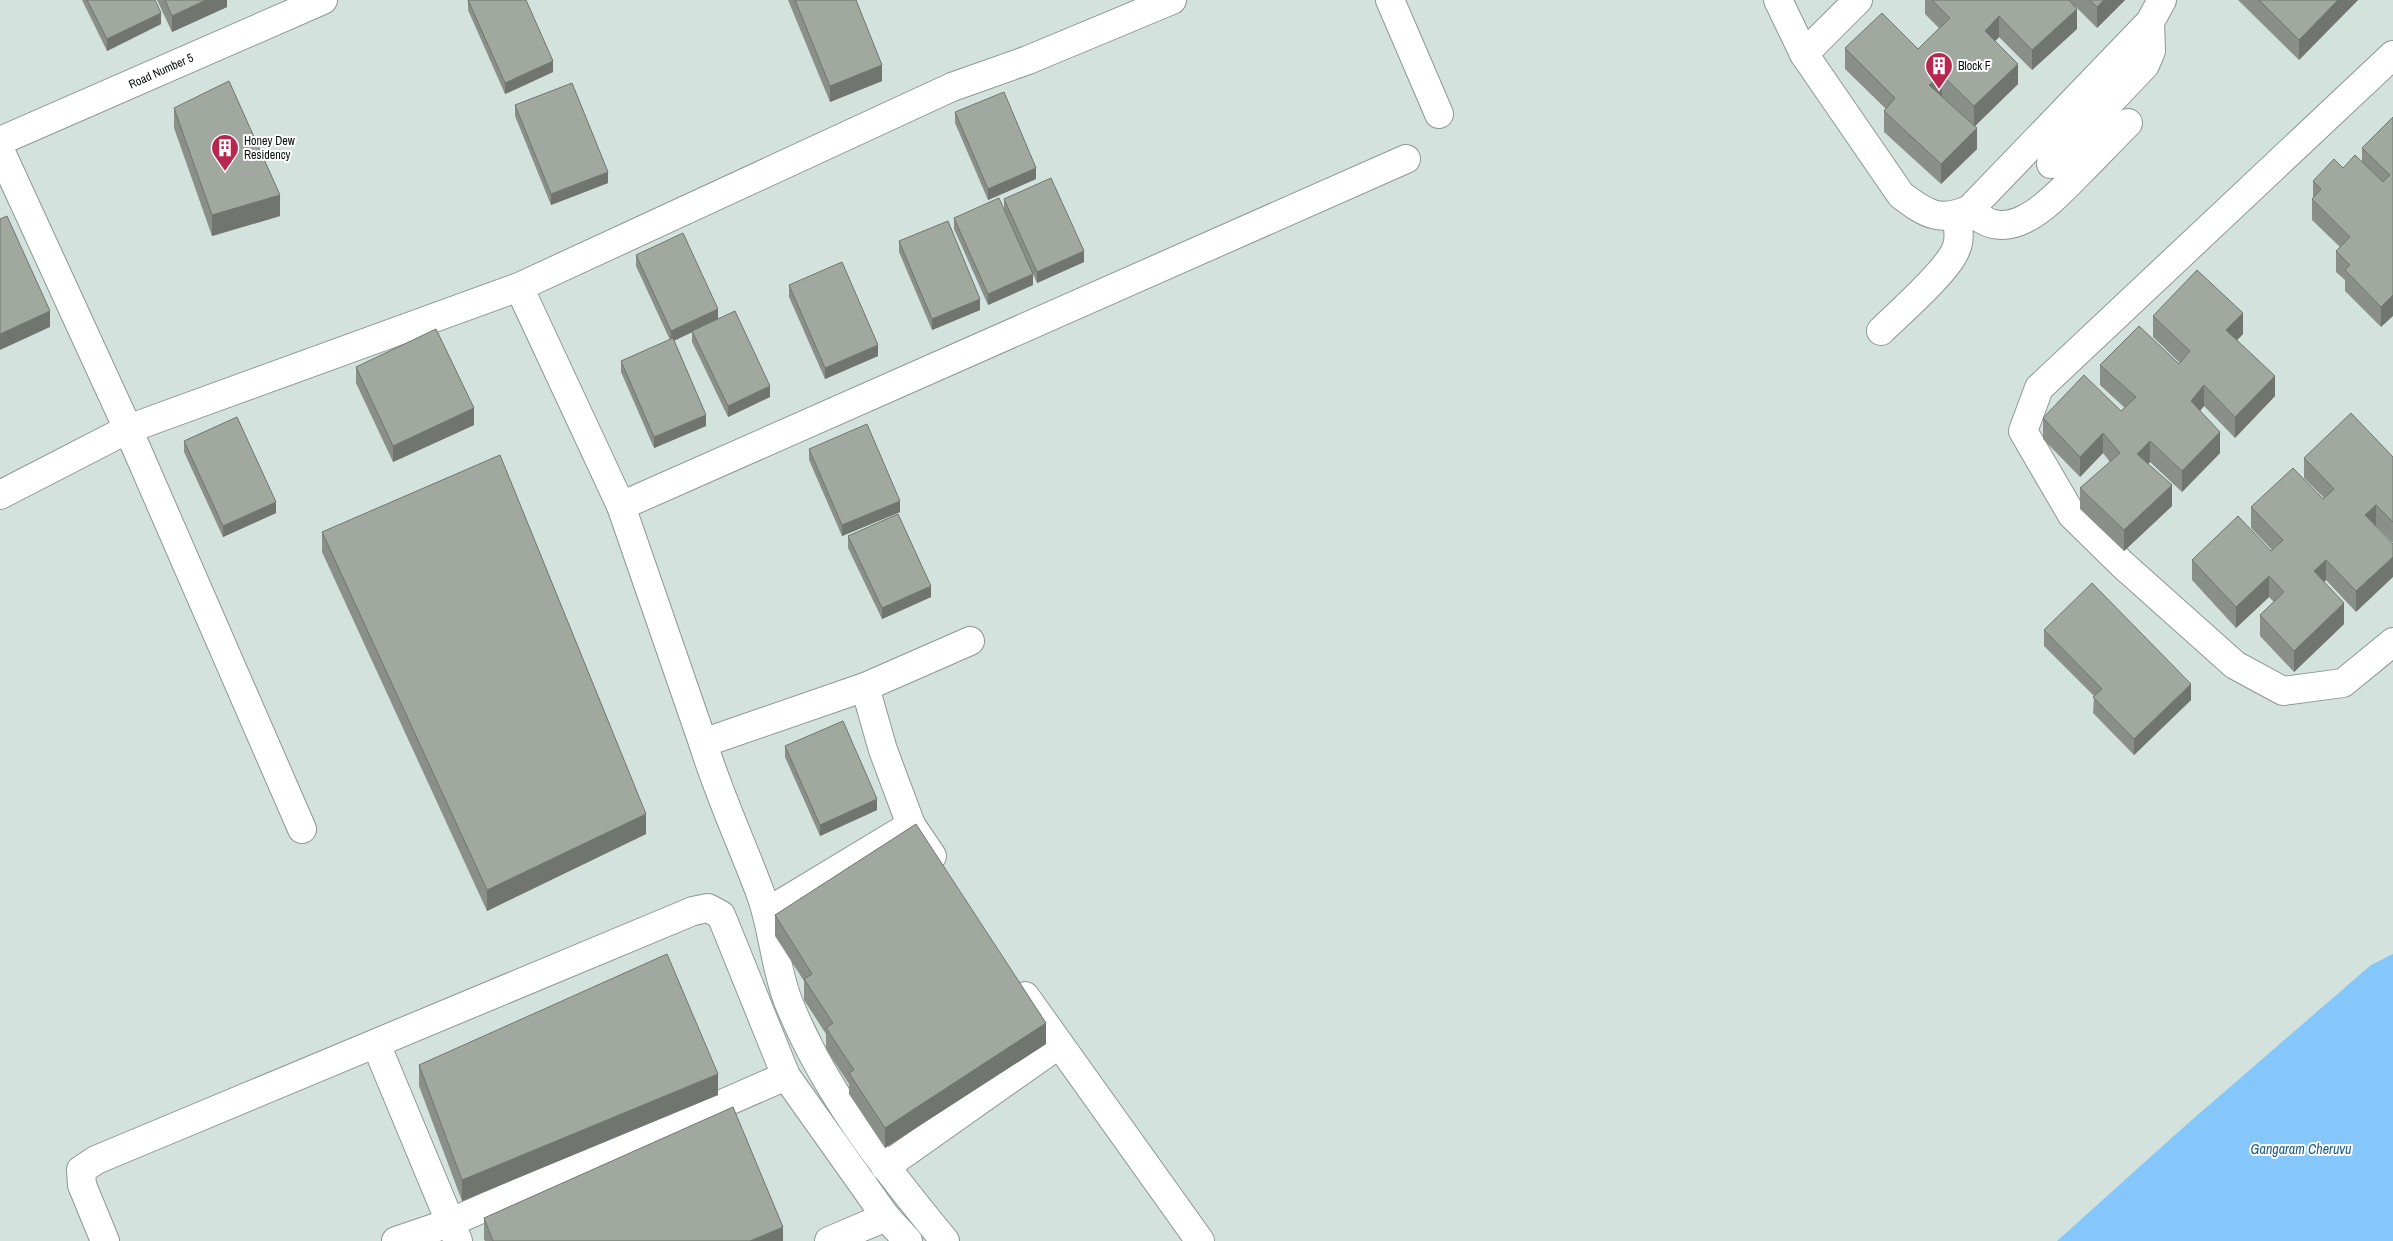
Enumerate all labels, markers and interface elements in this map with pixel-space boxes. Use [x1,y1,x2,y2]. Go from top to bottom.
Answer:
street label: Road Number 5 [126,49,196,92]
building icon: Block F [1924,51,1954,90]
place label: Block F [1958,58,1991,74]
building icon: Honey Dew Residency [210,133,240,172]
place label: Honey Dew Residency [244,133,296,163]
water label: Gangaram Cheruvu [2251,1140,2352,1158]

